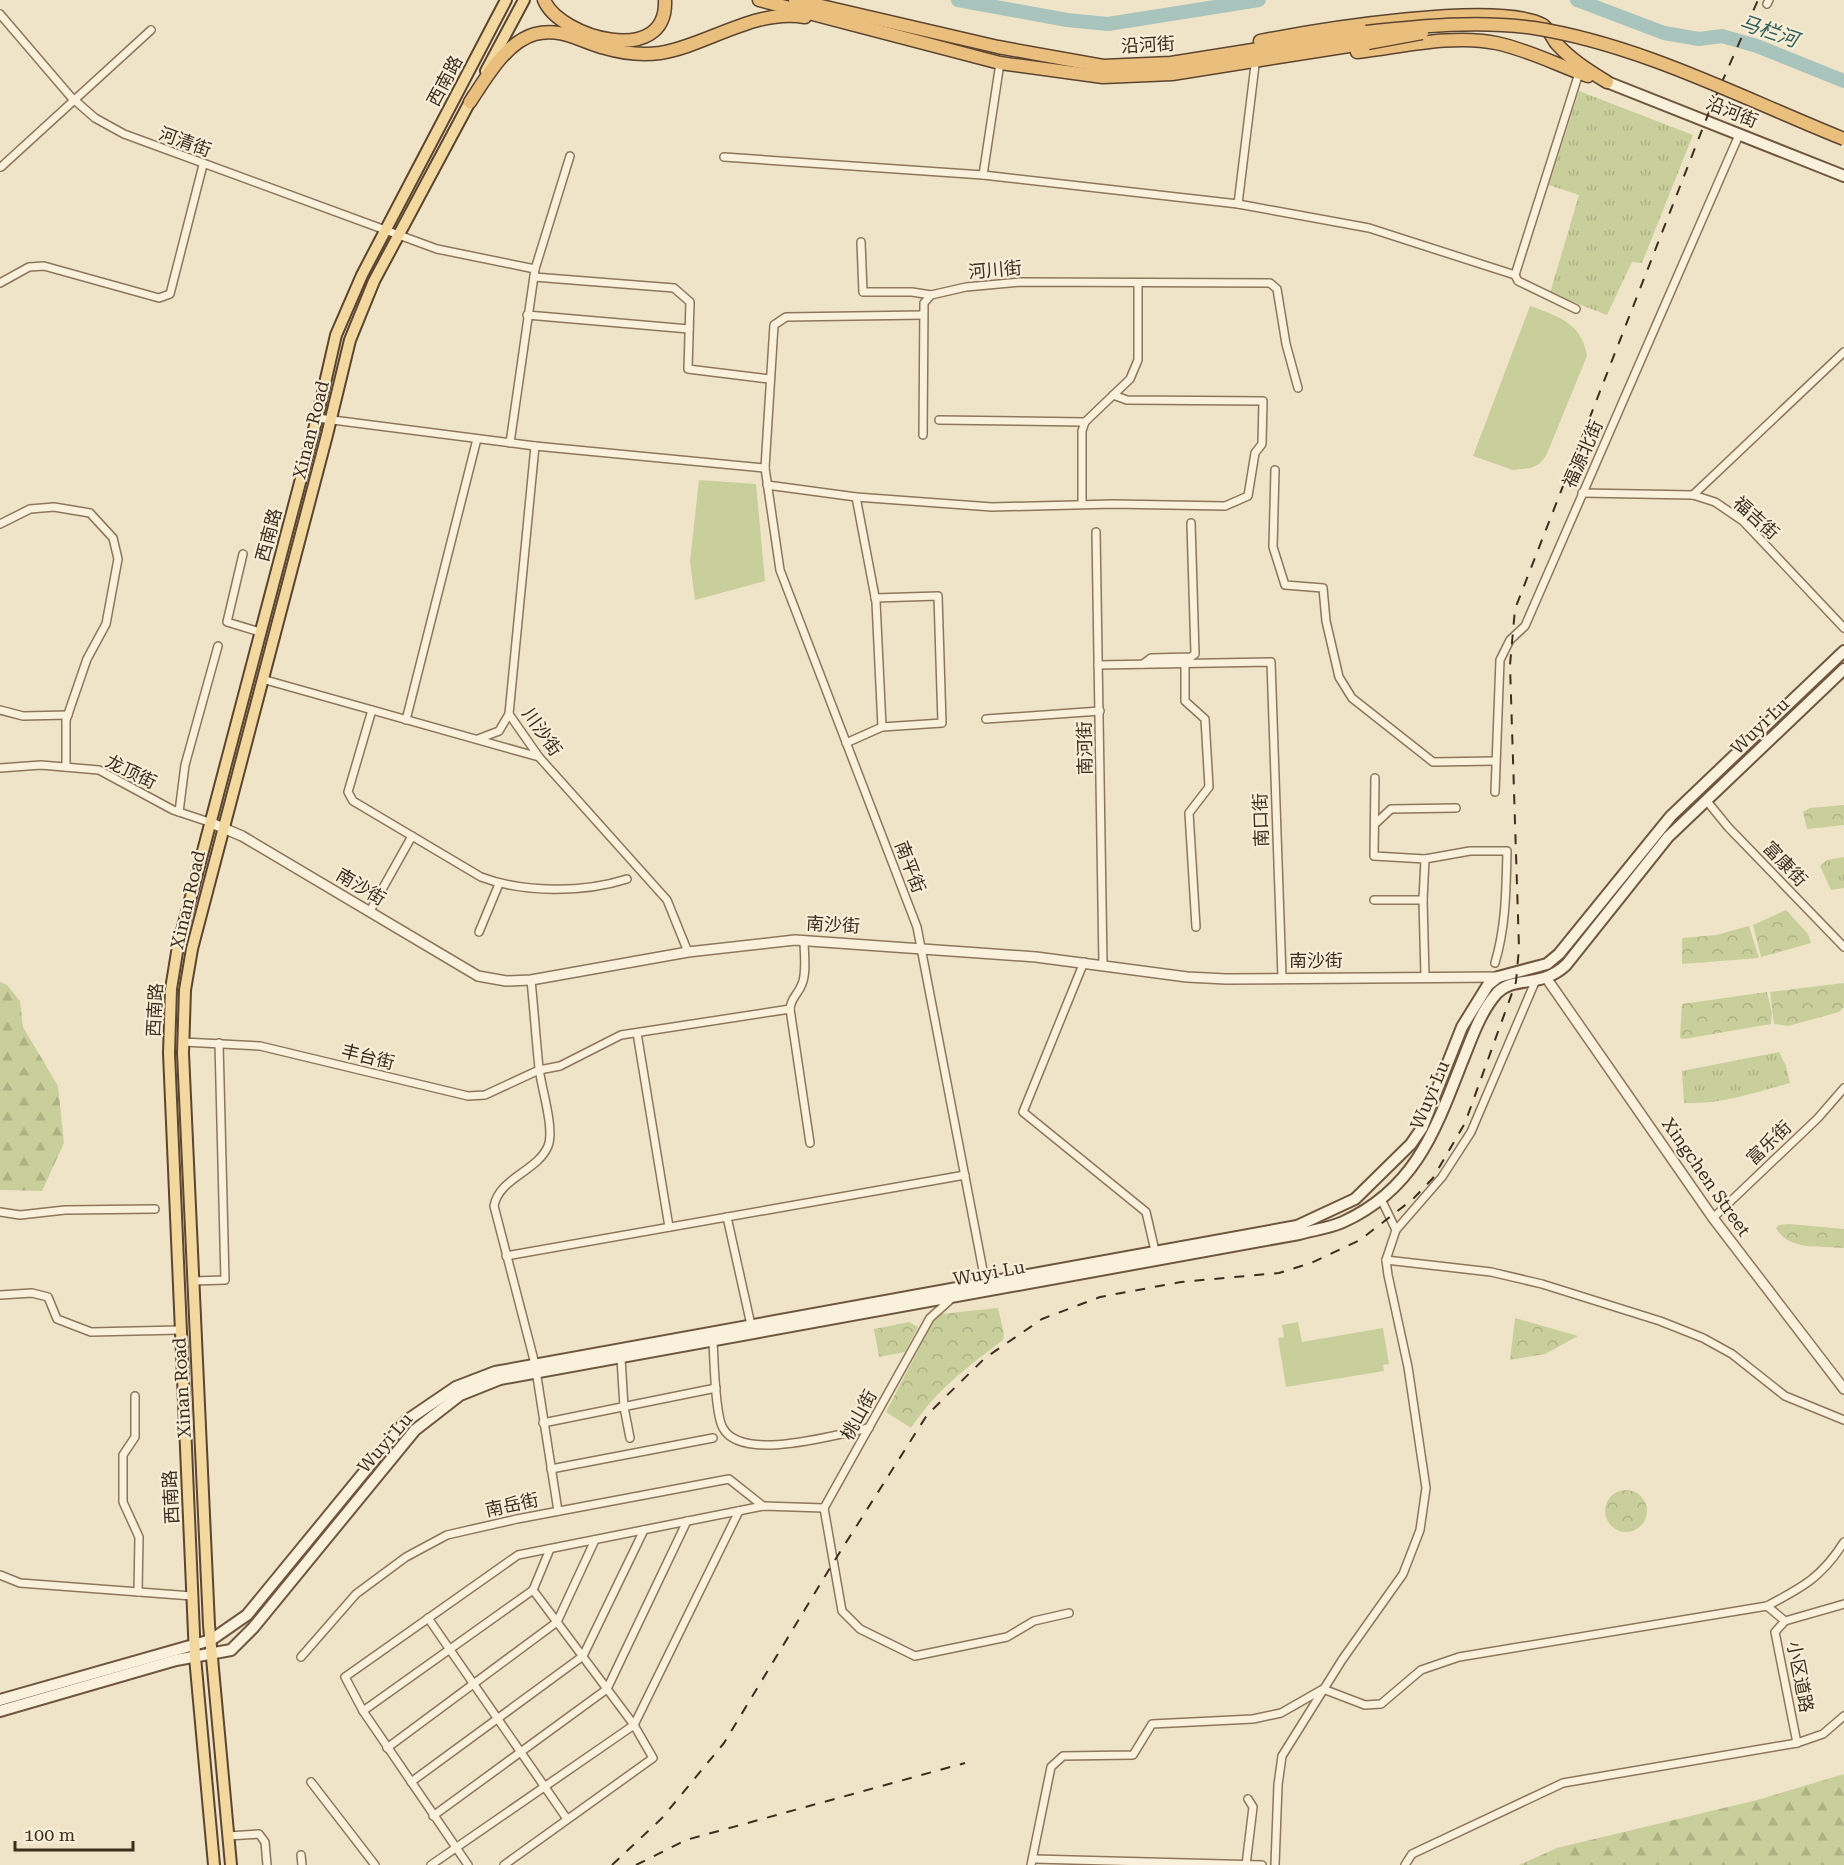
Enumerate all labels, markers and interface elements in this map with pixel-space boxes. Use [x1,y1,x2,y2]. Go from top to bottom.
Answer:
water label: 马栏河 [1737,10,1805,53]
street label: 沿河街 [1120,33,1175,56]
street label: 西南路 [423,52,467,110]
street label: 沿河街 [1703,92,1761,131]
street label: 河清街 [156,122,214,161]
street label: 河川街 [967,257,1023,282]
street label: Xinan Road [288,378,333,481]
street label: 福源北街 [1558,417,1607,491]
street label: 福吉街 [1729,492,1783,543]
street label: 西南路 [251,506,286,564]
street label: Wuyi Lu [1726,693,1793,758]
street label: 川沙街 [518,704,566,760]
street label: 南河街 [1074,721,1095,775]
street label: 龙顶街 [102,750,160,793]
street label: 南口街 [1249,793,1272,847]
street label: 富康街 [1759,837,1812,890]
street label: 南平街 [891,838,930,896]
street label: Xinan Road [166,848,209,951]
street label: 南沙街 [333,864,390,909]
street label: 南沙街 [806,913,861,936]
street label: 南沙街 [1289,950,1343,971]
street label: 西南路 [143,982,166,1037]
street label: 丰台街 [339,1040,397,1073]
street label: Wuyi Lu [1406,1057,1453,1132]
street label: Xingchen Street [1658,1113,1755,1240]
street label: 富乐街 [1742,1116,1795,1169]
street label: Wuyi Lu [951,1256,1026,1289]
street label: Xinan Road [168,1337,195,1439]
street label: 桃山街 [836,1386,881,1443]
street label: Wuyi Lu [353,1408,416,1477]
street label: 西南路 [159,1470,182,1525]
street label: 南岳街 [483,1489,540,1520]
street label: 小区道路 [1783,1640,1818,1714]
scale bar [15,1814,134,1852]
text: 100 m [24,1824,75,1845]

